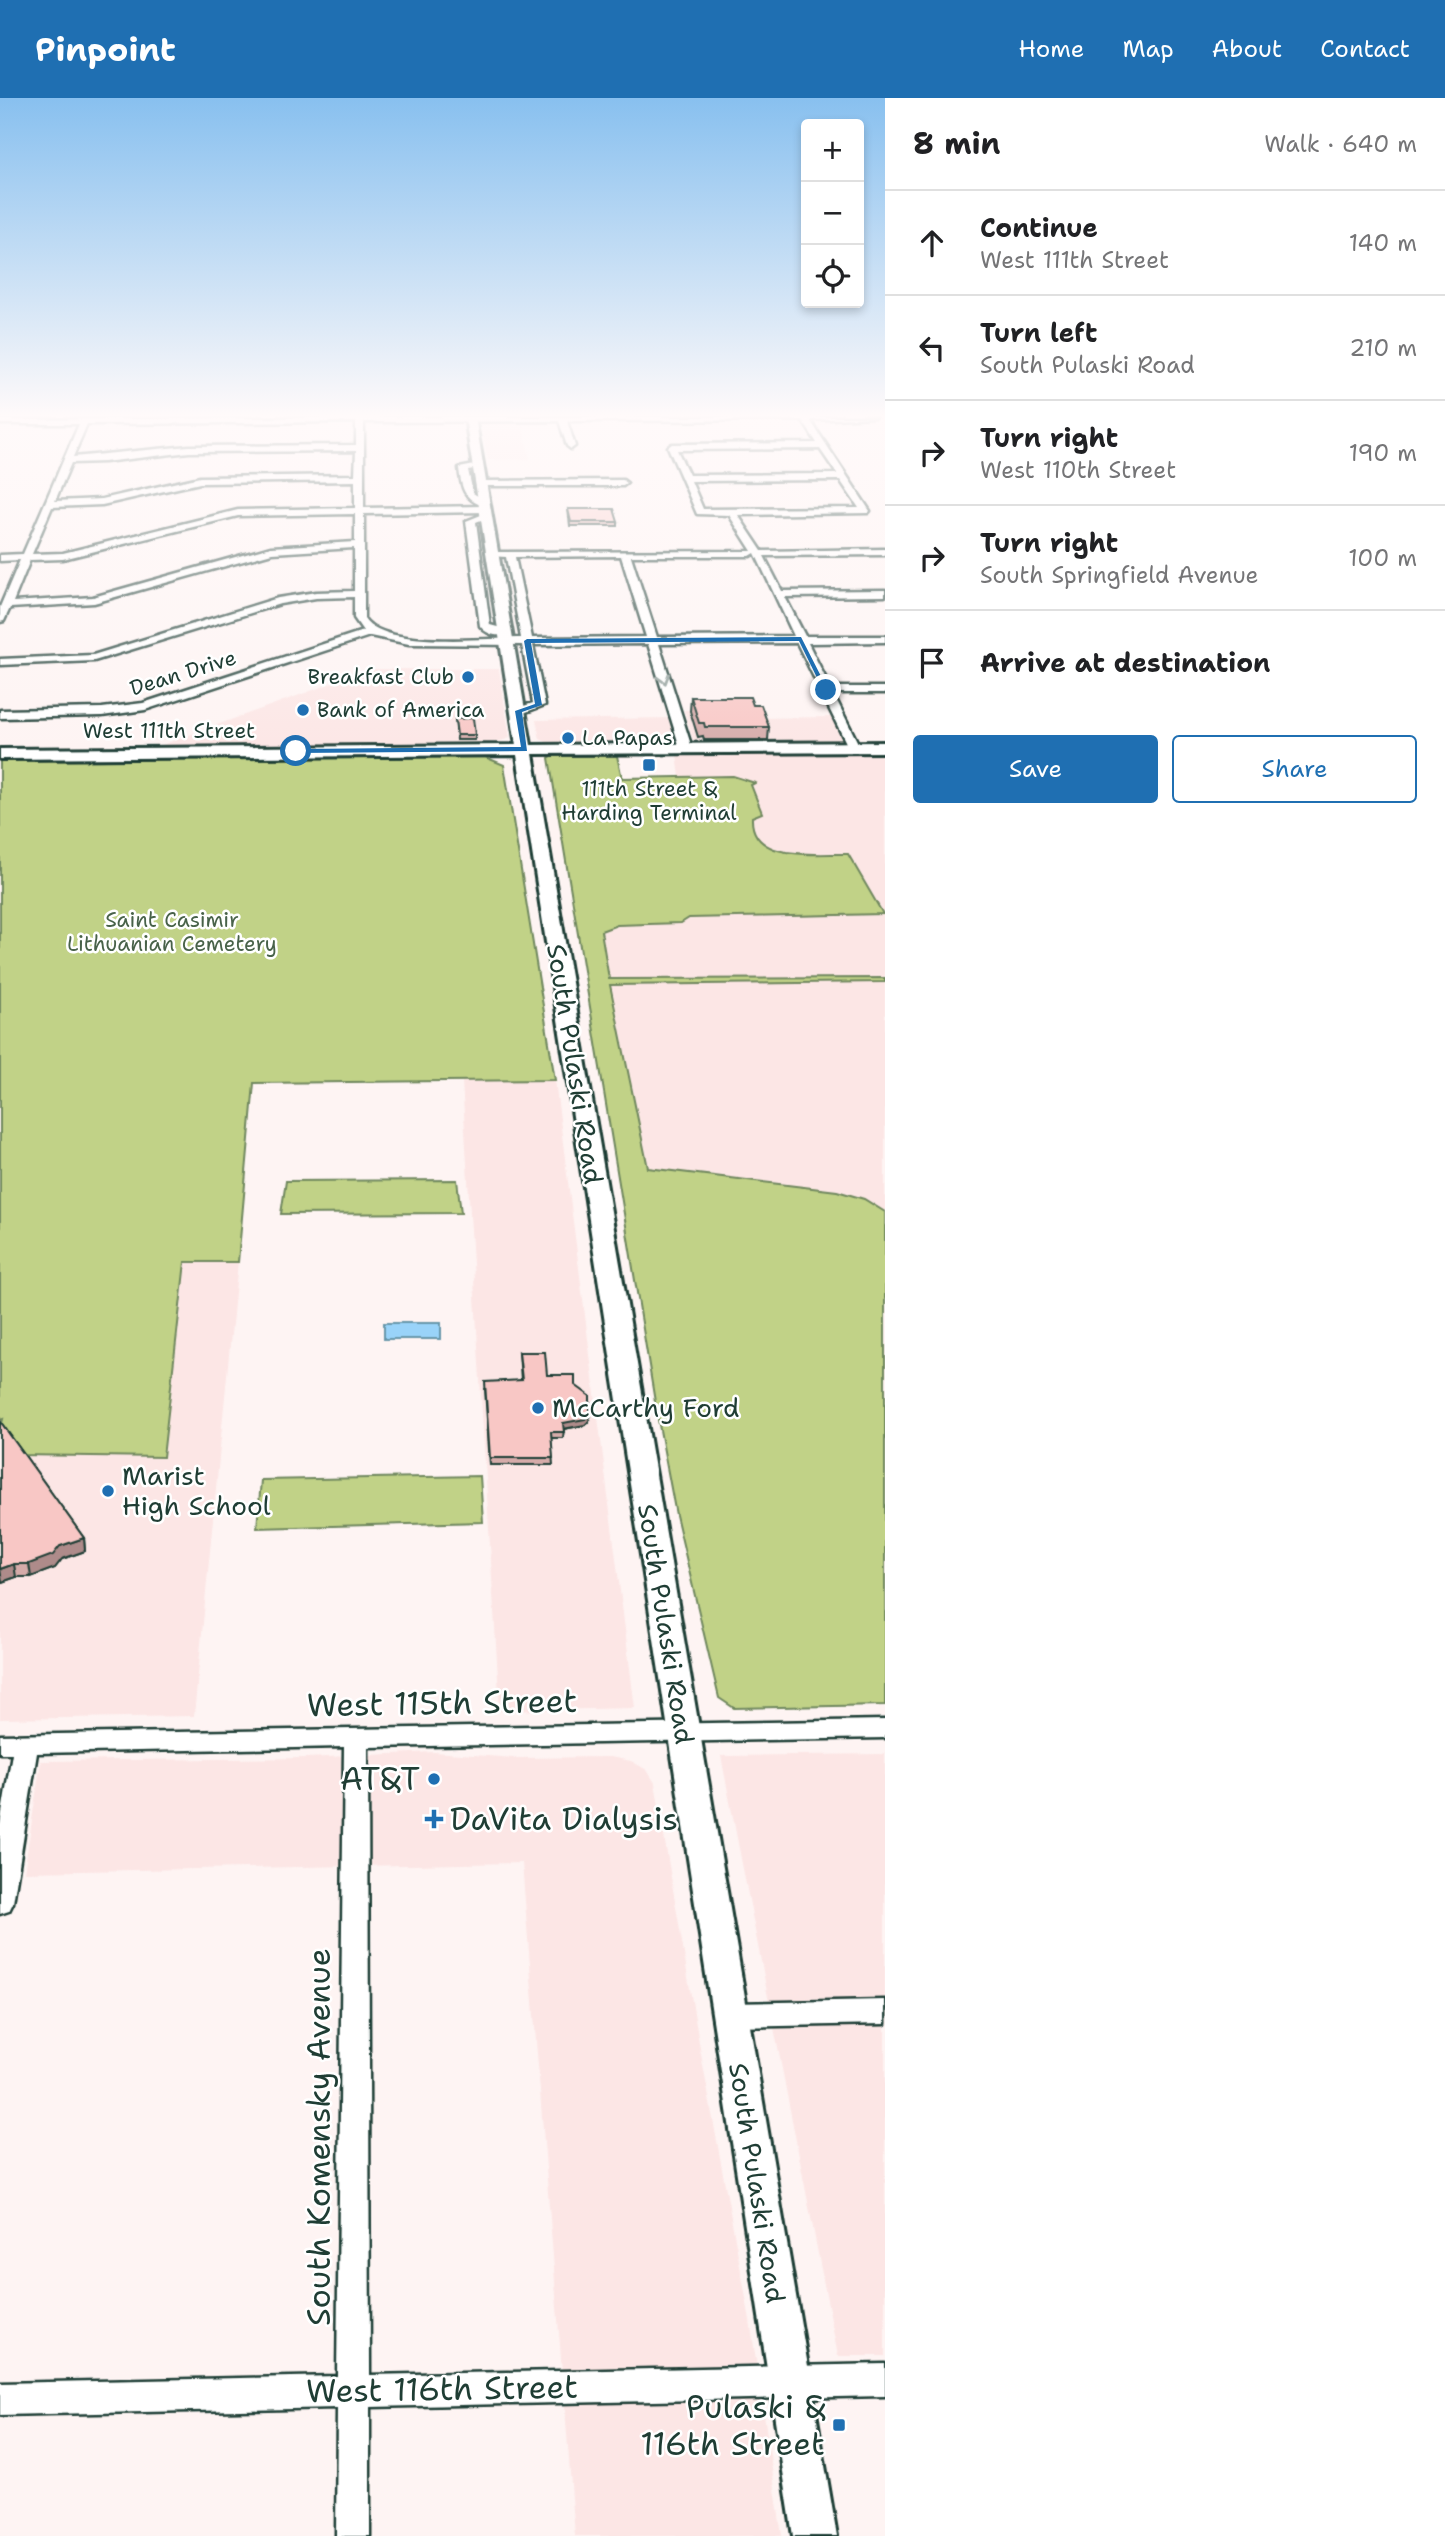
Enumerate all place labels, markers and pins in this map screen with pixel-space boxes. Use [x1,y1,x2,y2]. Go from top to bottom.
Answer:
place label: Breakfast Club [307,663,454,691]
marker: Breakfast Club [460,669,476,685]
place label: Bank of America [317,696,484,724]
marker: Bank of America [295,702,311,718]
place label: La Papas [582,724,673,752]
marker: La Papas [560,730,576,746]
marker: 111th Street & Harding Terminal [641,757,657,773]
place label: 111th Street & Harding Terminal [561,775,737,827]
place label: McCarthy Ford [552,1390,739,1425]
marker: McCarthy Ford [530,1400,546,1416]
place label: Marist High School [122,1458,271,1523]
marker: Marist High School [100,1483,116,1499]
place label: AT&T [340,1757,420,1800]
marker: AT&T [426,1771,442,1787]
place label: DaVita Dialysis [450,1797,678,1840]
marker: DaVita Dialysis [424,1809,444,1829]
place label: Pulaski & 116th Street [640,2385,826,2465]
marker: Pulaski & 116th Street [831,2417,847,2433]

